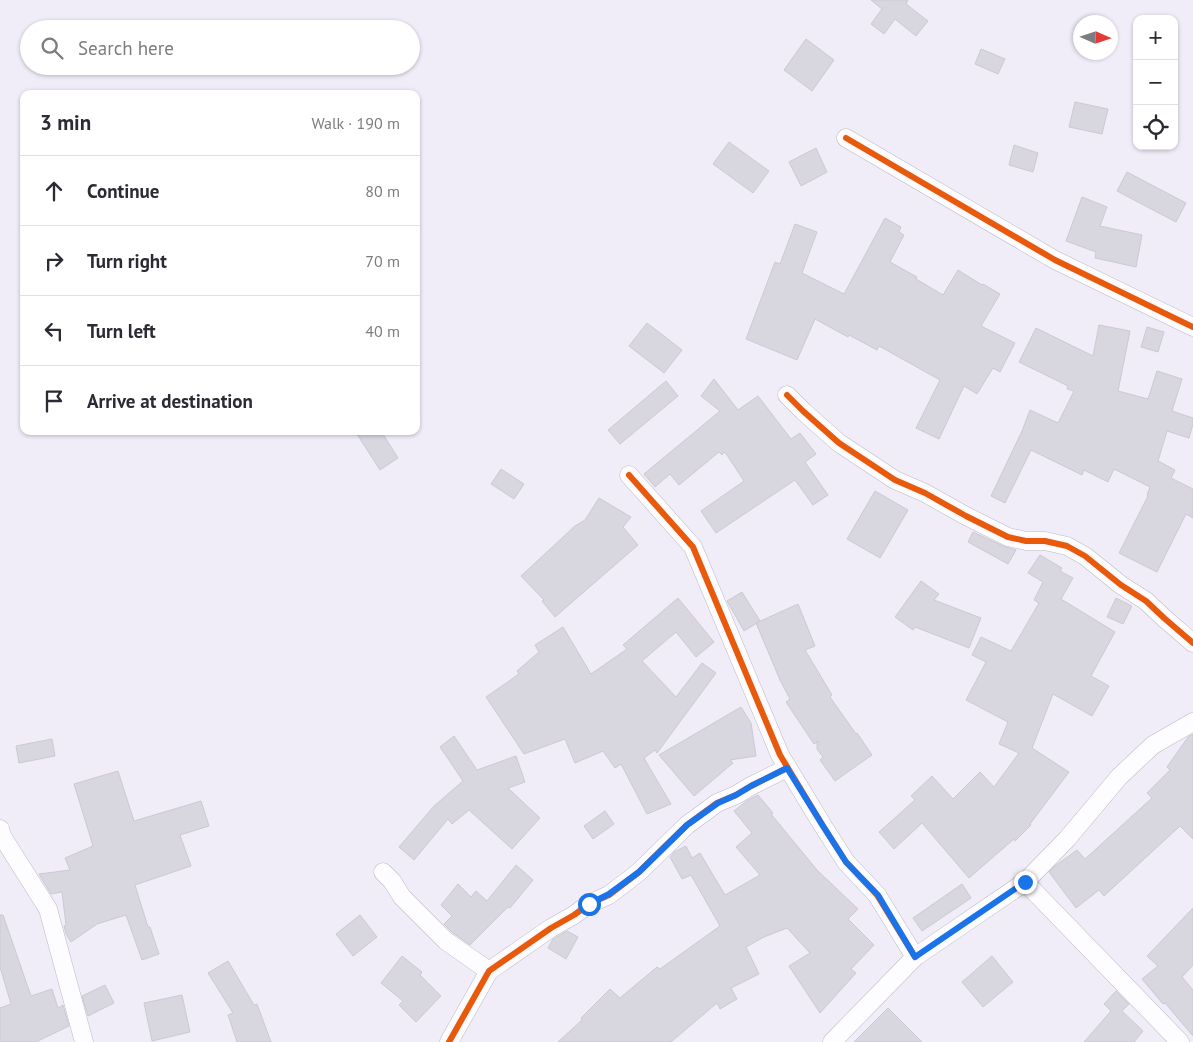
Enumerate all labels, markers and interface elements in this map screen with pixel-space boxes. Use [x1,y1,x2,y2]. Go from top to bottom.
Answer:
north arrow [1073,15,1118,60]
map controls [1133,15,1178,150]
button: + [1133,15,1178,60]
search box [20,20,420,75]
icon: search [38,34,66,62]
text: Search here [78,36,174,60]
button: − [1133,60,1178,105]
button: locate [1133,105,1178,150]
text: 3 min [40,109,91,136]
text: Walk · 190 m [311,113,400,133]
icon: ahead [40,177,68,205]
text: Continue [87,179,159,203]
text: 80 m [365,181,400,201]
icon: right [40,247,68,275]
text: Turn right [87,249,167,273]
text: 70 m [365,251,400,271]
icon: left [40,317,68,345]
text: Turn left [87,319,156,343]
text: 40 m [365,321,400,341]
icon: arrive [40,387,68,415]
text: Arrive at destination [87,389,253,413]
route end [1014,871,1037,894]
route start [578,893,601,916]

